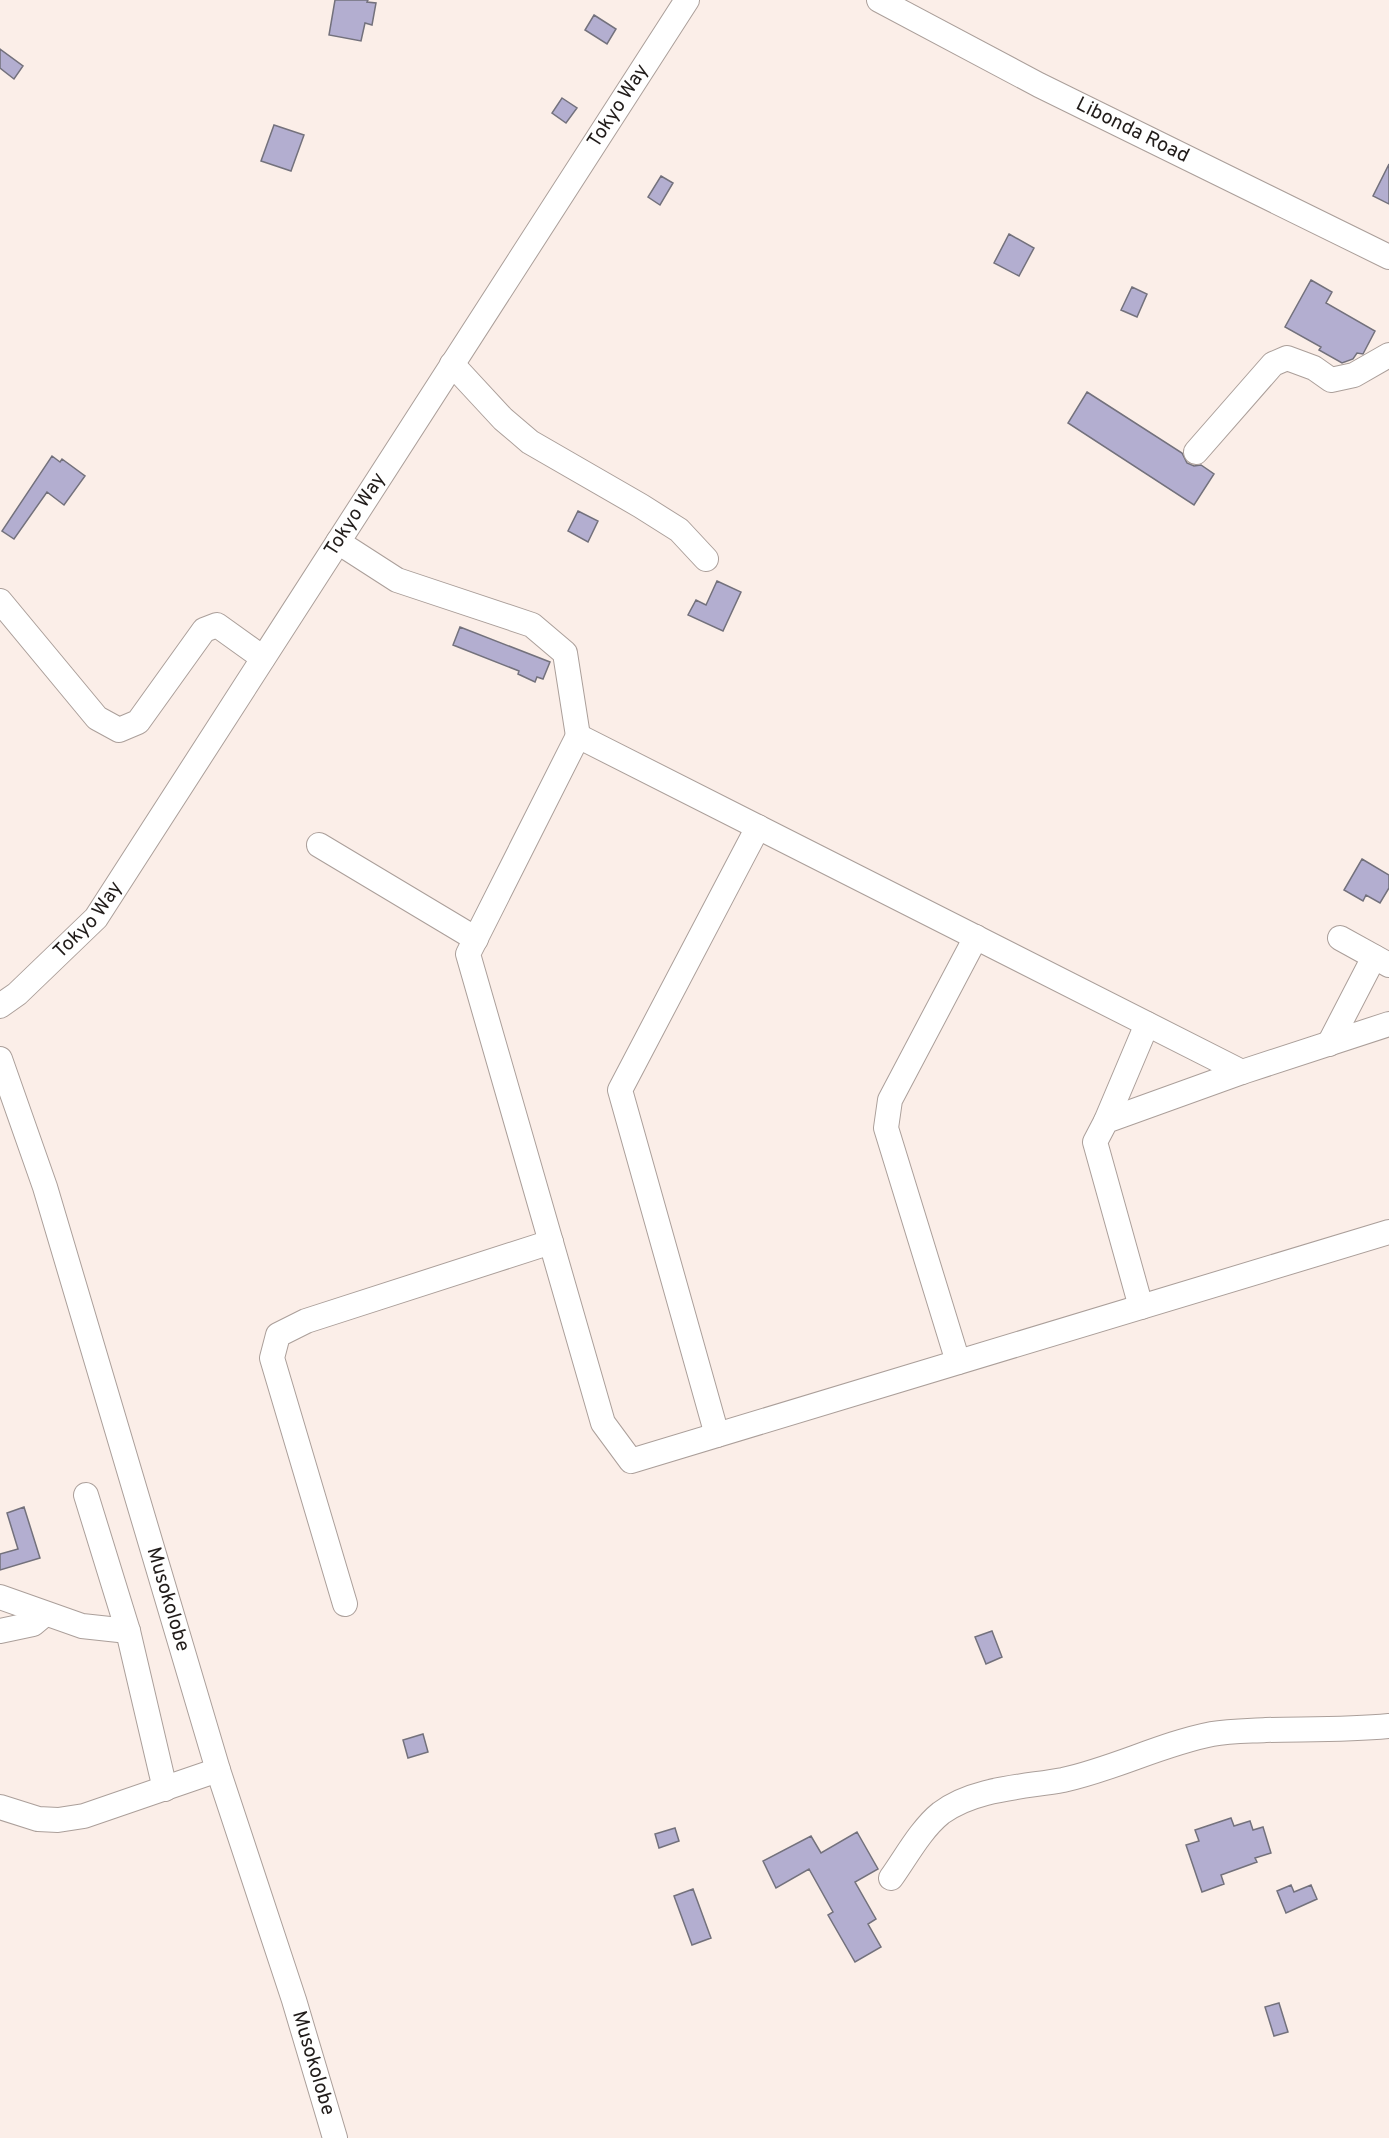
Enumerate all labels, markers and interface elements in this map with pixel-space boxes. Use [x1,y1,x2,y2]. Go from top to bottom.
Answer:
street label: Tokyo Way [582,59,655,153]
street label: Libonda Road [1071,92,1193,170]
street label: Tokyo Way [319,468,392,562]
street label: Tokyo Way [48,877,129,965]
street label: Musokolobe [140,1544,195,1655]
street label: Musokolobe [285,2008,341,2119]

